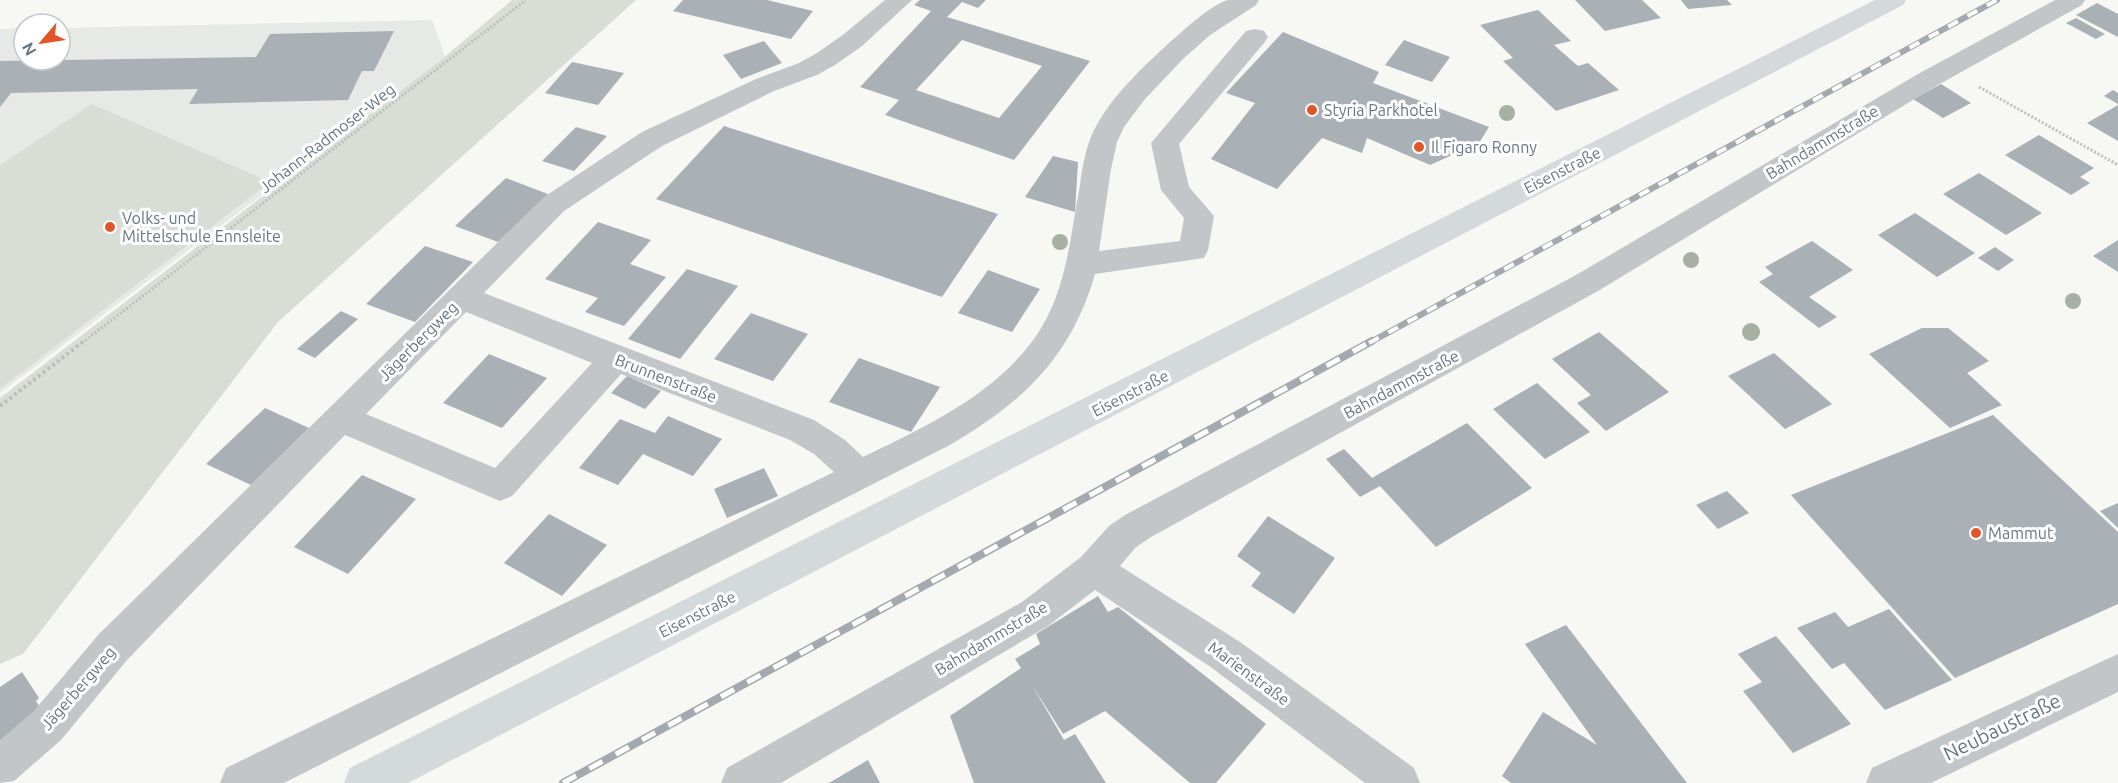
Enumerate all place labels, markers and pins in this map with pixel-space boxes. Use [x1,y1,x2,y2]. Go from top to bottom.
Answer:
place label: Styria Parkhotel [1324,101,1438,119]
marker: Styria Parkhotel [1305,103,1319,117]
place label: Il Figaro Ronny [1431,138,1537,156]
marker: Il Figaro Ronny [1412,140,1426,154]
place label: Volks- und Mittelschule Ennsleite [122,209,281,245]
marker: Volks- und Mittelschule Ennsleite [103,220,117,234]
place label: Mammut [1988,524,2054,542]
marker: Mammut [1969,526,1983,540]

